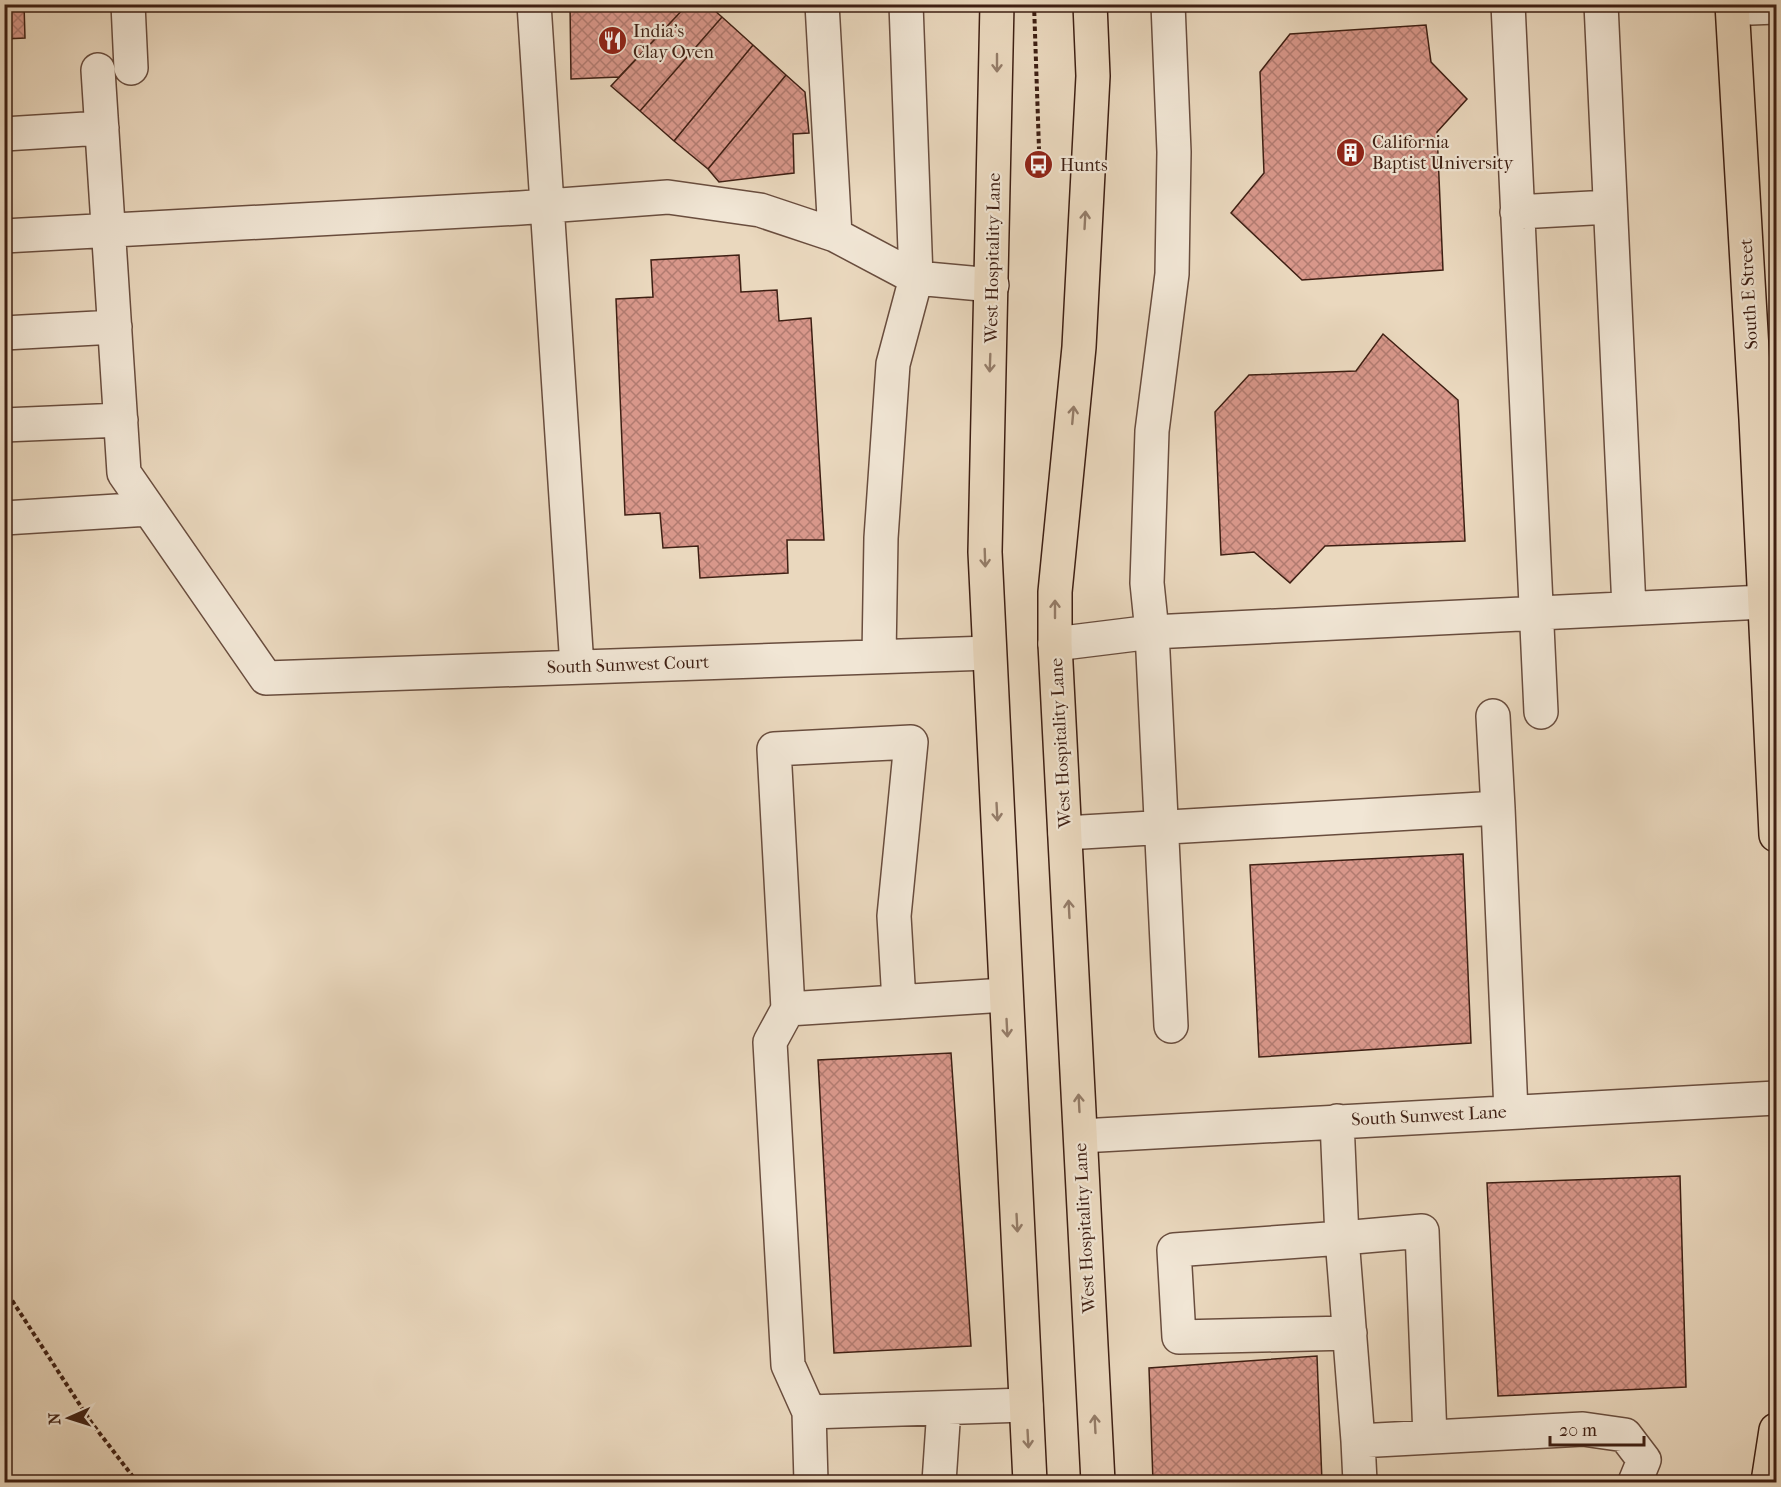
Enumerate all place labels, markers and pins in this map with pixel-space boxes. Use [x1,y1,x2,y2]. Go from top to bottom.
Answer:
place label: India's Clay Oven [633,21,714,63]
restaurant icon: India's Clay Oven [596,25,628,57]
place label: California Baptist University [1372,132,1514,174]
building icon: California Baptist University [1335,136,1367,168]
bus stop icon: Hunts [1023,149,1055,181]
place label: Hunts [1060,155,1108,176]

